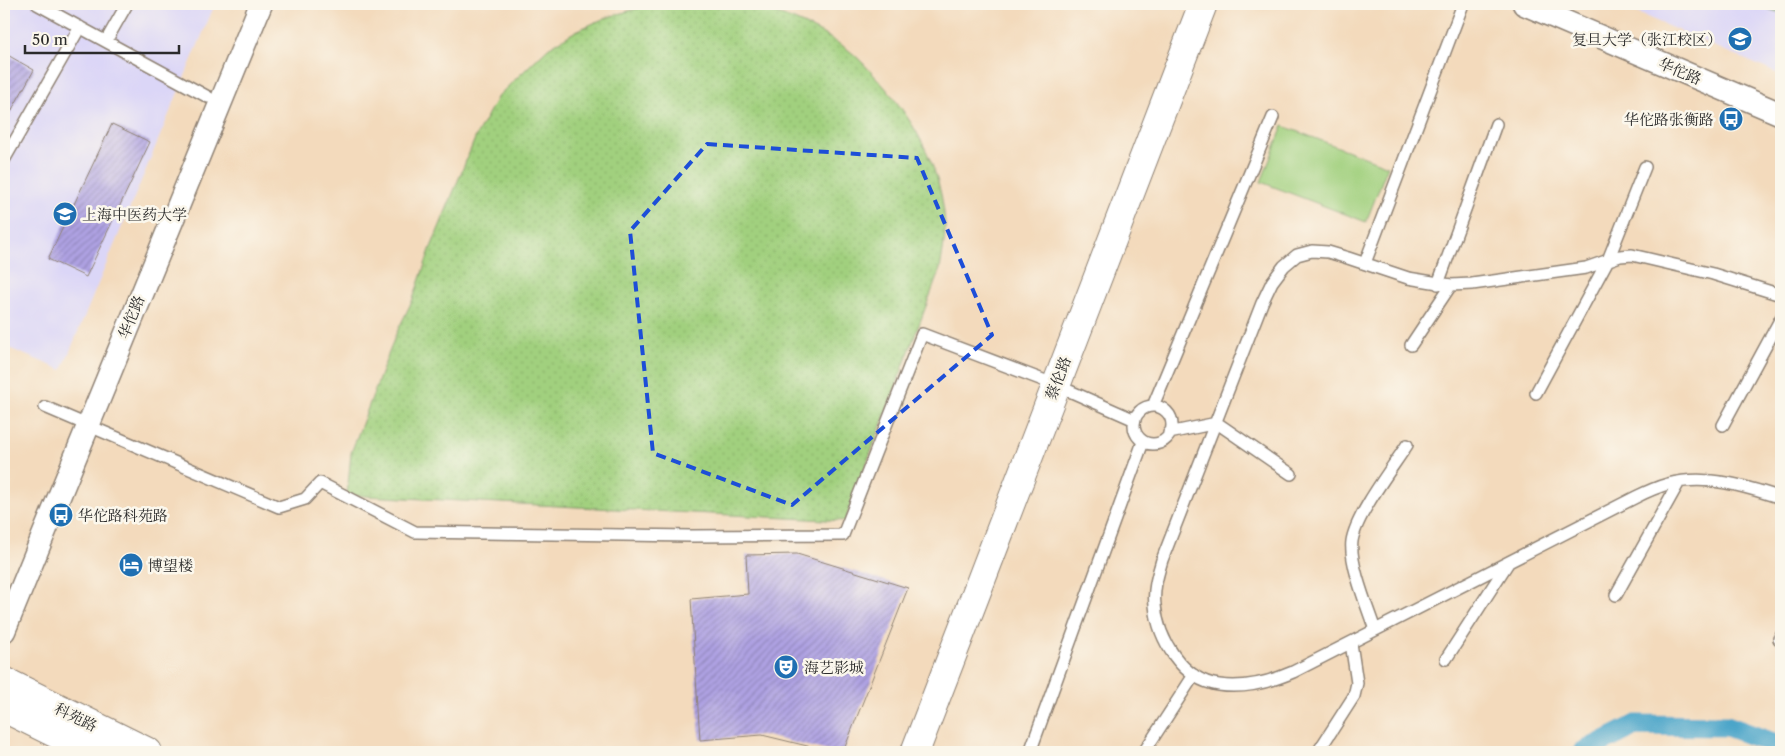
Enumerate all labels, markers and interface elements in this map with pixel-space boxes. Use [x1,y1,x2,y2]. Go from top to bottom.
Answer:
scale bar [25,22,179,54]
school or university icon: 复旦大学（张江校区） [1727,26,1753,52]
text: 50 m [32,30,68,49]
place label: 复旦大学（张江校区） [1572,30,1722,49]
street label: 华佗路 [1656,53,1704,89]
bus stop icon: 华佗路张衡路 [1718,106,1744,132]
place label: 华佗路张衡路 [1624,110,1714,129]
school or university icon: 上海中医药大学 [52,201,78,227]
place label: 上海中医药大学 [82,205,187,224]
street label: 华佗路 [114,293,148,341]
street label: 蔡伦路 [1041,354,1075,402]
bus stop icon: 华佗路科苑路 [48,502,74,528]
place label: 华佗路科苑路 [78,506,168,525]
hotel icon: 博望楼 [118,552,144,578]
place label: 博望楼 [148,556,193,575]
theatre icon: 海艺影城 [773,654,799,680]
place label: 海艺影城 [804,658,864,677]
street label: 科苑路 [52,699,100,735]

